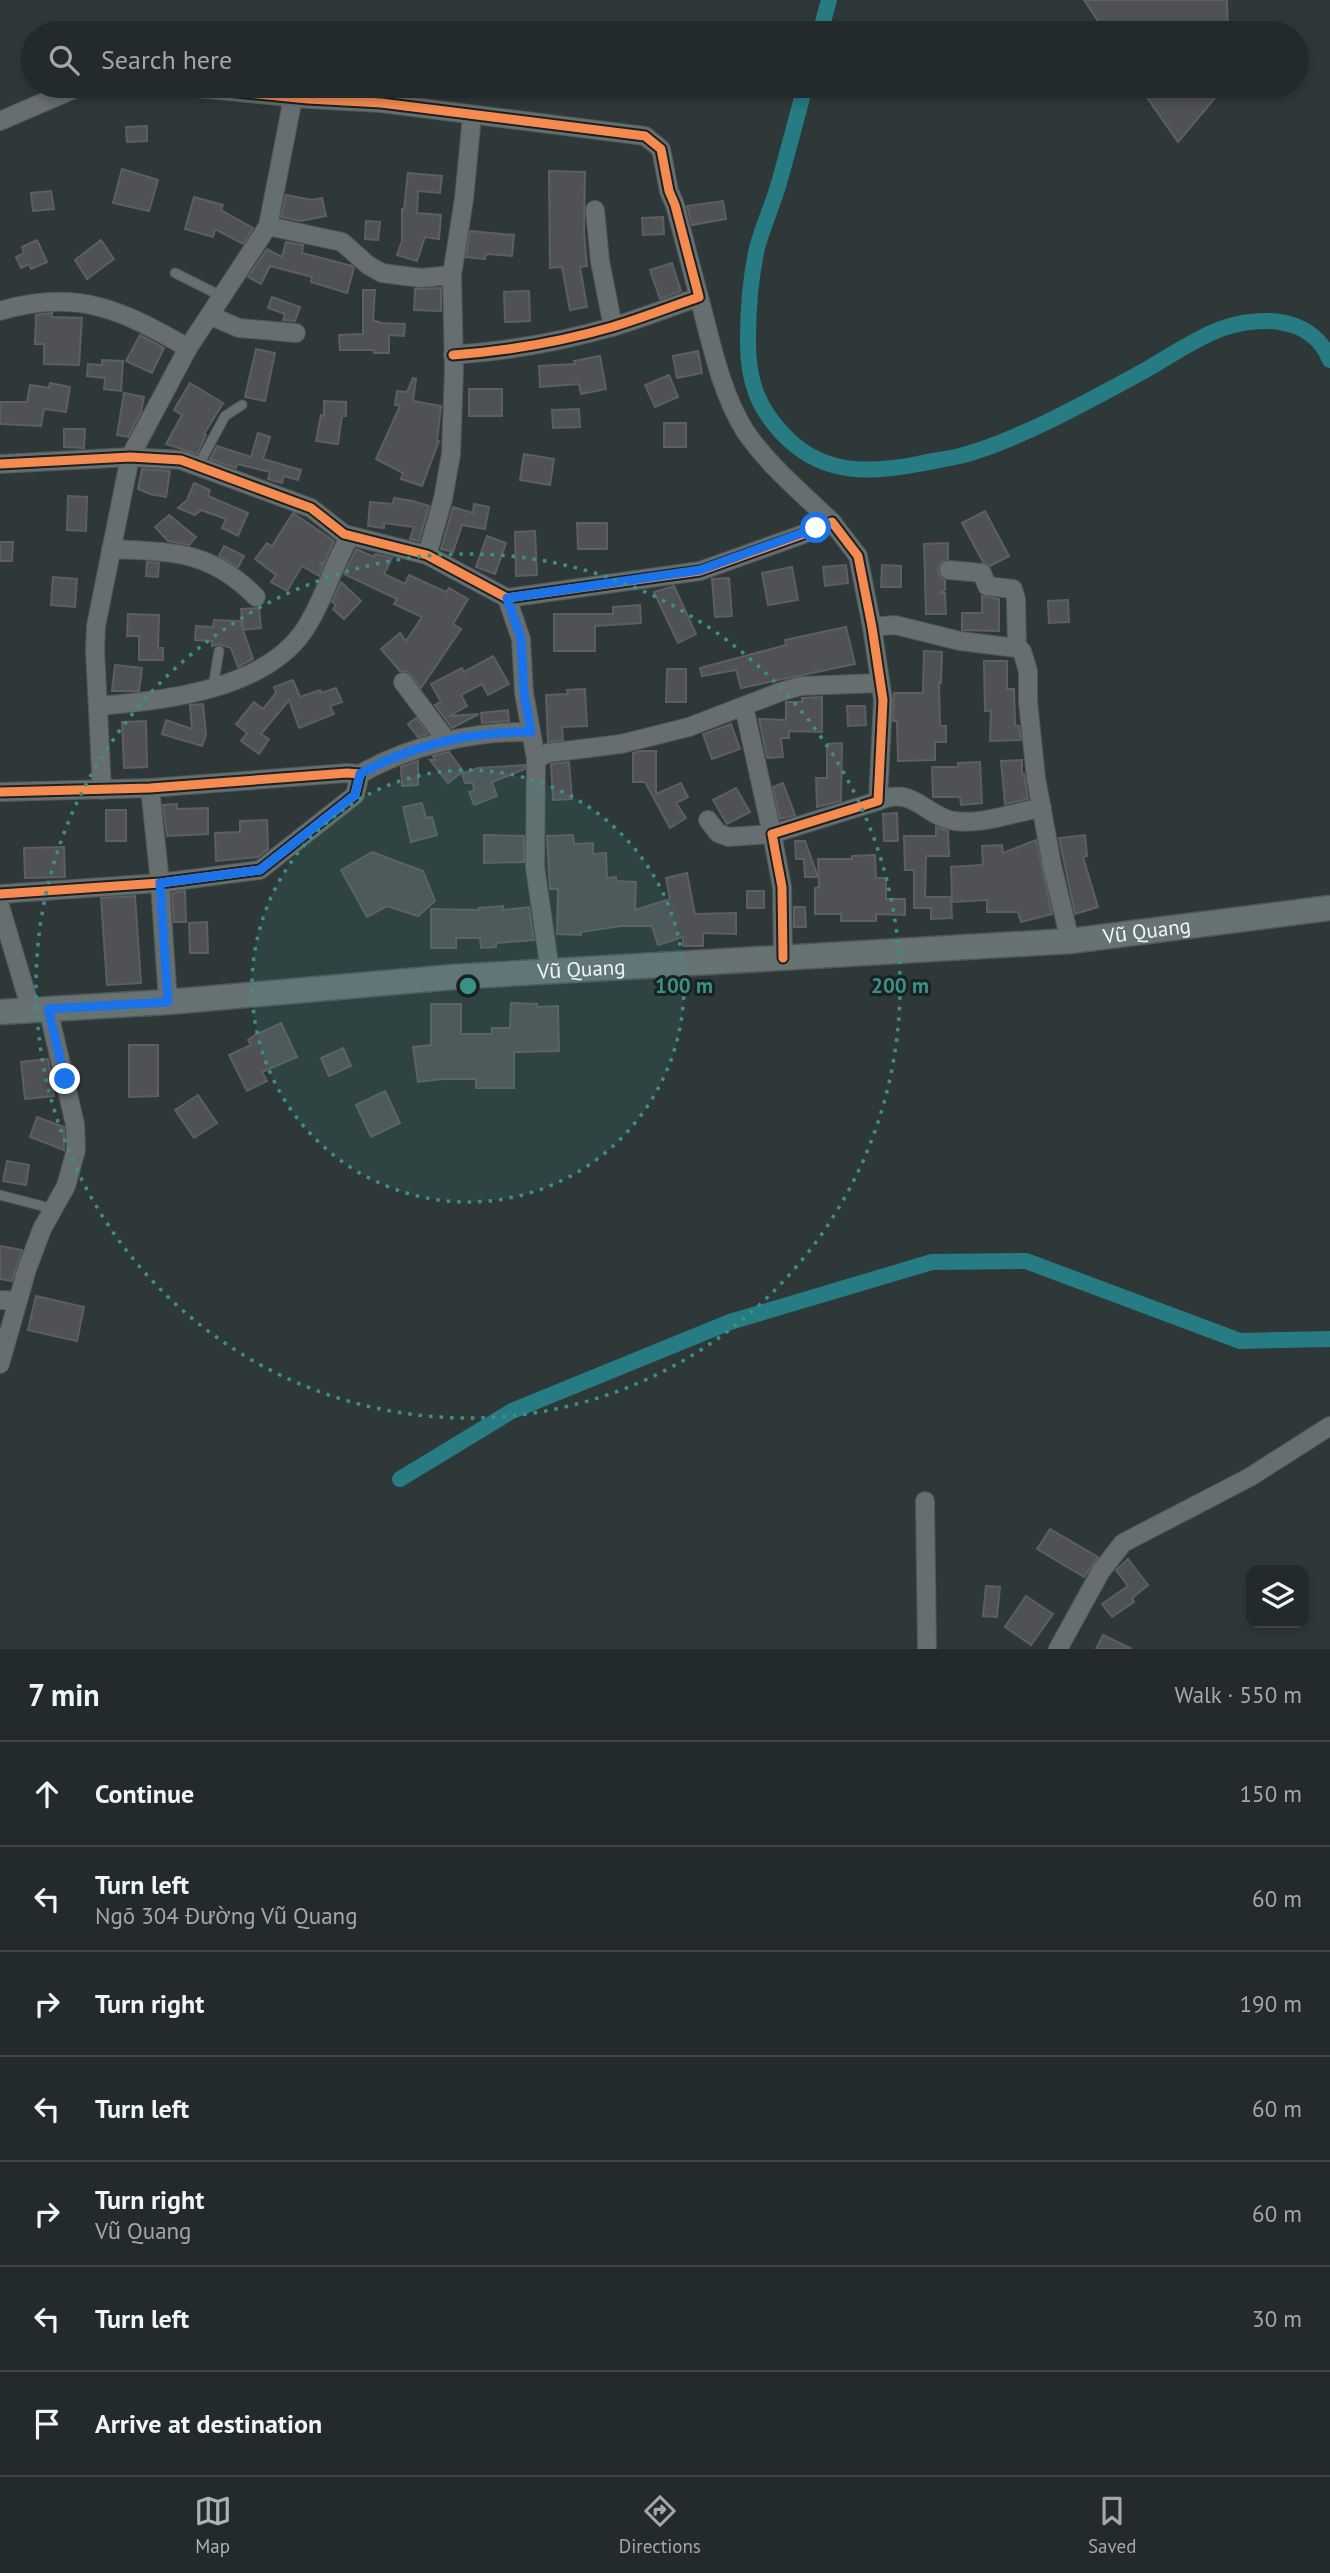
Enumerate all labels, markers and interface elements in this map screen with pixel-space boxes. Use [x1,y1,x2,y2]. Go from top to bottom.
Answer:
search box [21,21,1309,98]
icon: search [45,41,83,79]
text: Search here [101,43,232,76]
route start [800,512,831,543]
street label: Vũ Quang [1100,912,1192,950]
street label: Vũ Quang [536,953,626,985]
text: 100 m [655,972,713,999]
text: 200 m [871,972,929,999]
centre of rings [456,974,480,998]
route end [49,1063,80,1094]
map controls [1246,1565,1309,1628]
button: layers [1246,1565,1309,1628]
text: 7 min [28,1675,100,1714]
text: Walk · 550 m [1175,1680,1302,1709]
icon: ahead [28,1775,66,1813]
text: Continue [95,1777,194,1810]
text: 150 m [1240,1779,1302,1808]
text: Turn left [95,1868,189,1901]
icon: left [28,1880,66,1918]
text: 60 m [1252,1884,1302,1913]
text: Ngõ 304 Đường Vũ Quang [95,1901,358,1930]
icon: right [28,1985,66,2023]
text: Turn right [95,1987,204,2020]
text: 190 m [1240,1989,1302,2018]
icon: left [28,2090,66,2128]
text: Turn left [95,2092,189,2125]
text: 60 m [1252,2094,1302,2123]
text: Turn right [95,2183,204,2216]
icon: right [28,2195,66,2233]
text: 60 m [1252,2199,1302,2228]
text: Vũ Quang [95,2216,191,2245]
icon: left [28,2300,66,2338]
text: Turn left [95,2302,189,2335]
text: 30 m [1252,2304,1302,2333]
icon: arrive [28,2405,66,2443]
text: Arrive at destination [95,2407,322,2440]
tab: Map [194,2492,232,2558]
tab: Directions [619,2492,701,2558]
tab: Saved [1088,2492,1136,2558]

